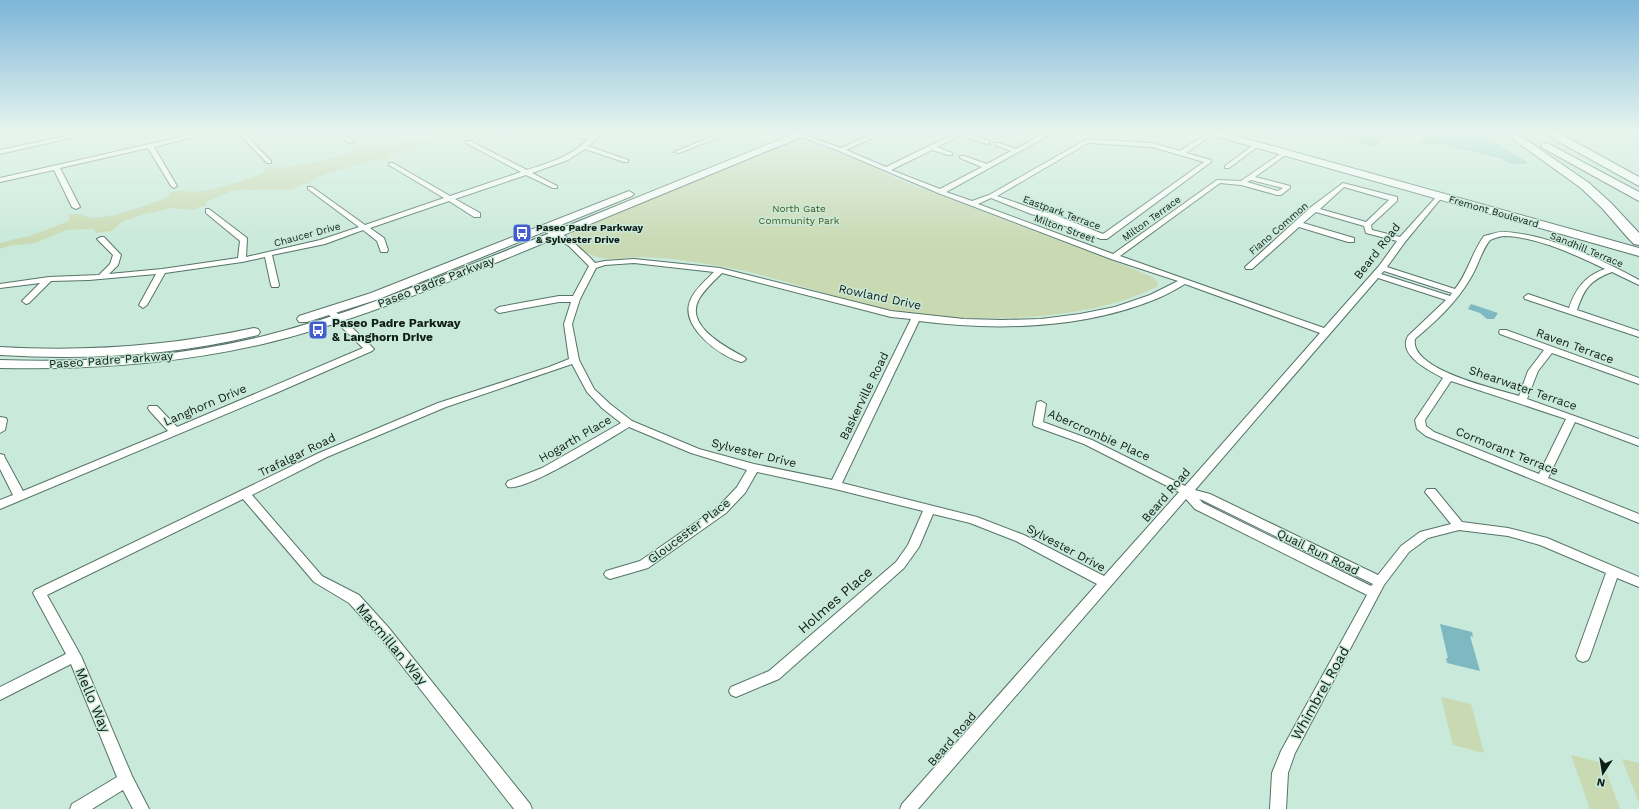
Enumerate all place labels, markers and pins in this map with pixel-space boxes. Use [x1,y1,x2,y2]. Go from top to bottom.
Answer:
bus stop icon: Paseo Padre Parkway & Sylvester Drive [511,222,533,244]
place label: Paseo Padre Parkway & Sylvester Drive [536,222,643,245]
place label: Paseo Padre Parkway & Langhorn Drive [332,316,461,344]
bus stop icon: Paseo Padre Parkway & Langhorn Drive [307,319,329,341]

